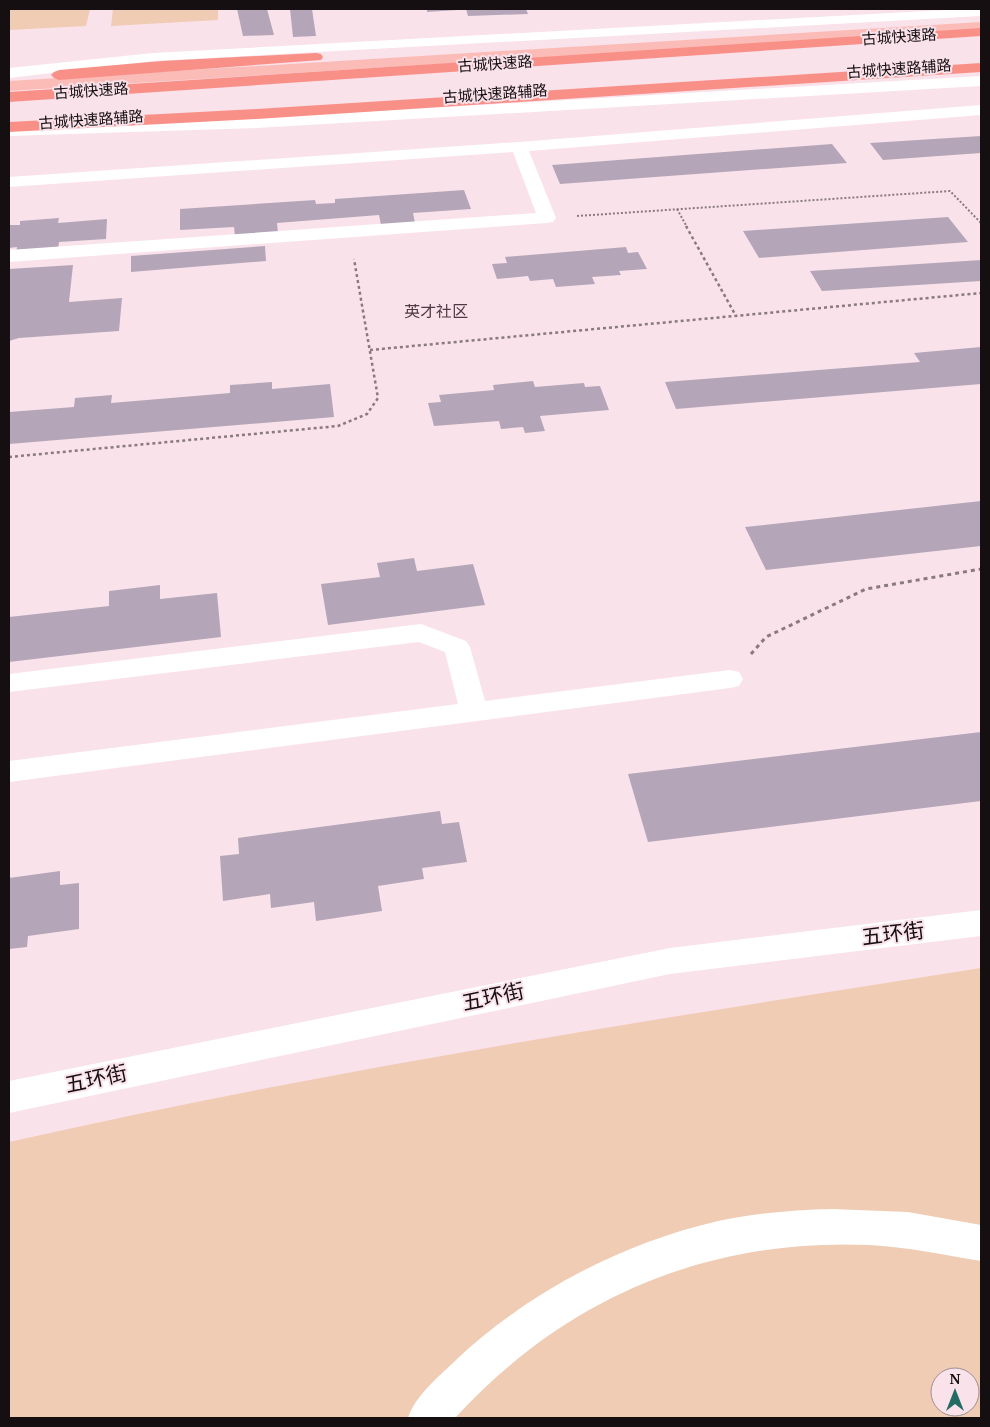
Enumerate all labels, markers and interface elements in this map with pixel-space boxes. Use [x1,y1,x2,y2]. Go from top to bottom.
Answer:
street label: 古城快速路 [861,23,937,49]
street label: 古城快速路 [457,50,533,76]
street label: 古城快速路辅路 [846,54,952,82]
street label: 古城快速路 [53,77,129,103]
street label: 古城快速路辅路 [442,79,548,107]
street label: 古城快速路辅路 [38,105,144,133]
district label: 英才社区 [404,300,468,322]
street label: 五环街 [860,915,926,951]
street label: 五环街 [459,976,527,1016]
street label: 五环街 [62,1058,130,1098]
north arrow [930,1367,980,1417]
text: N [949,1369,961,1388]

